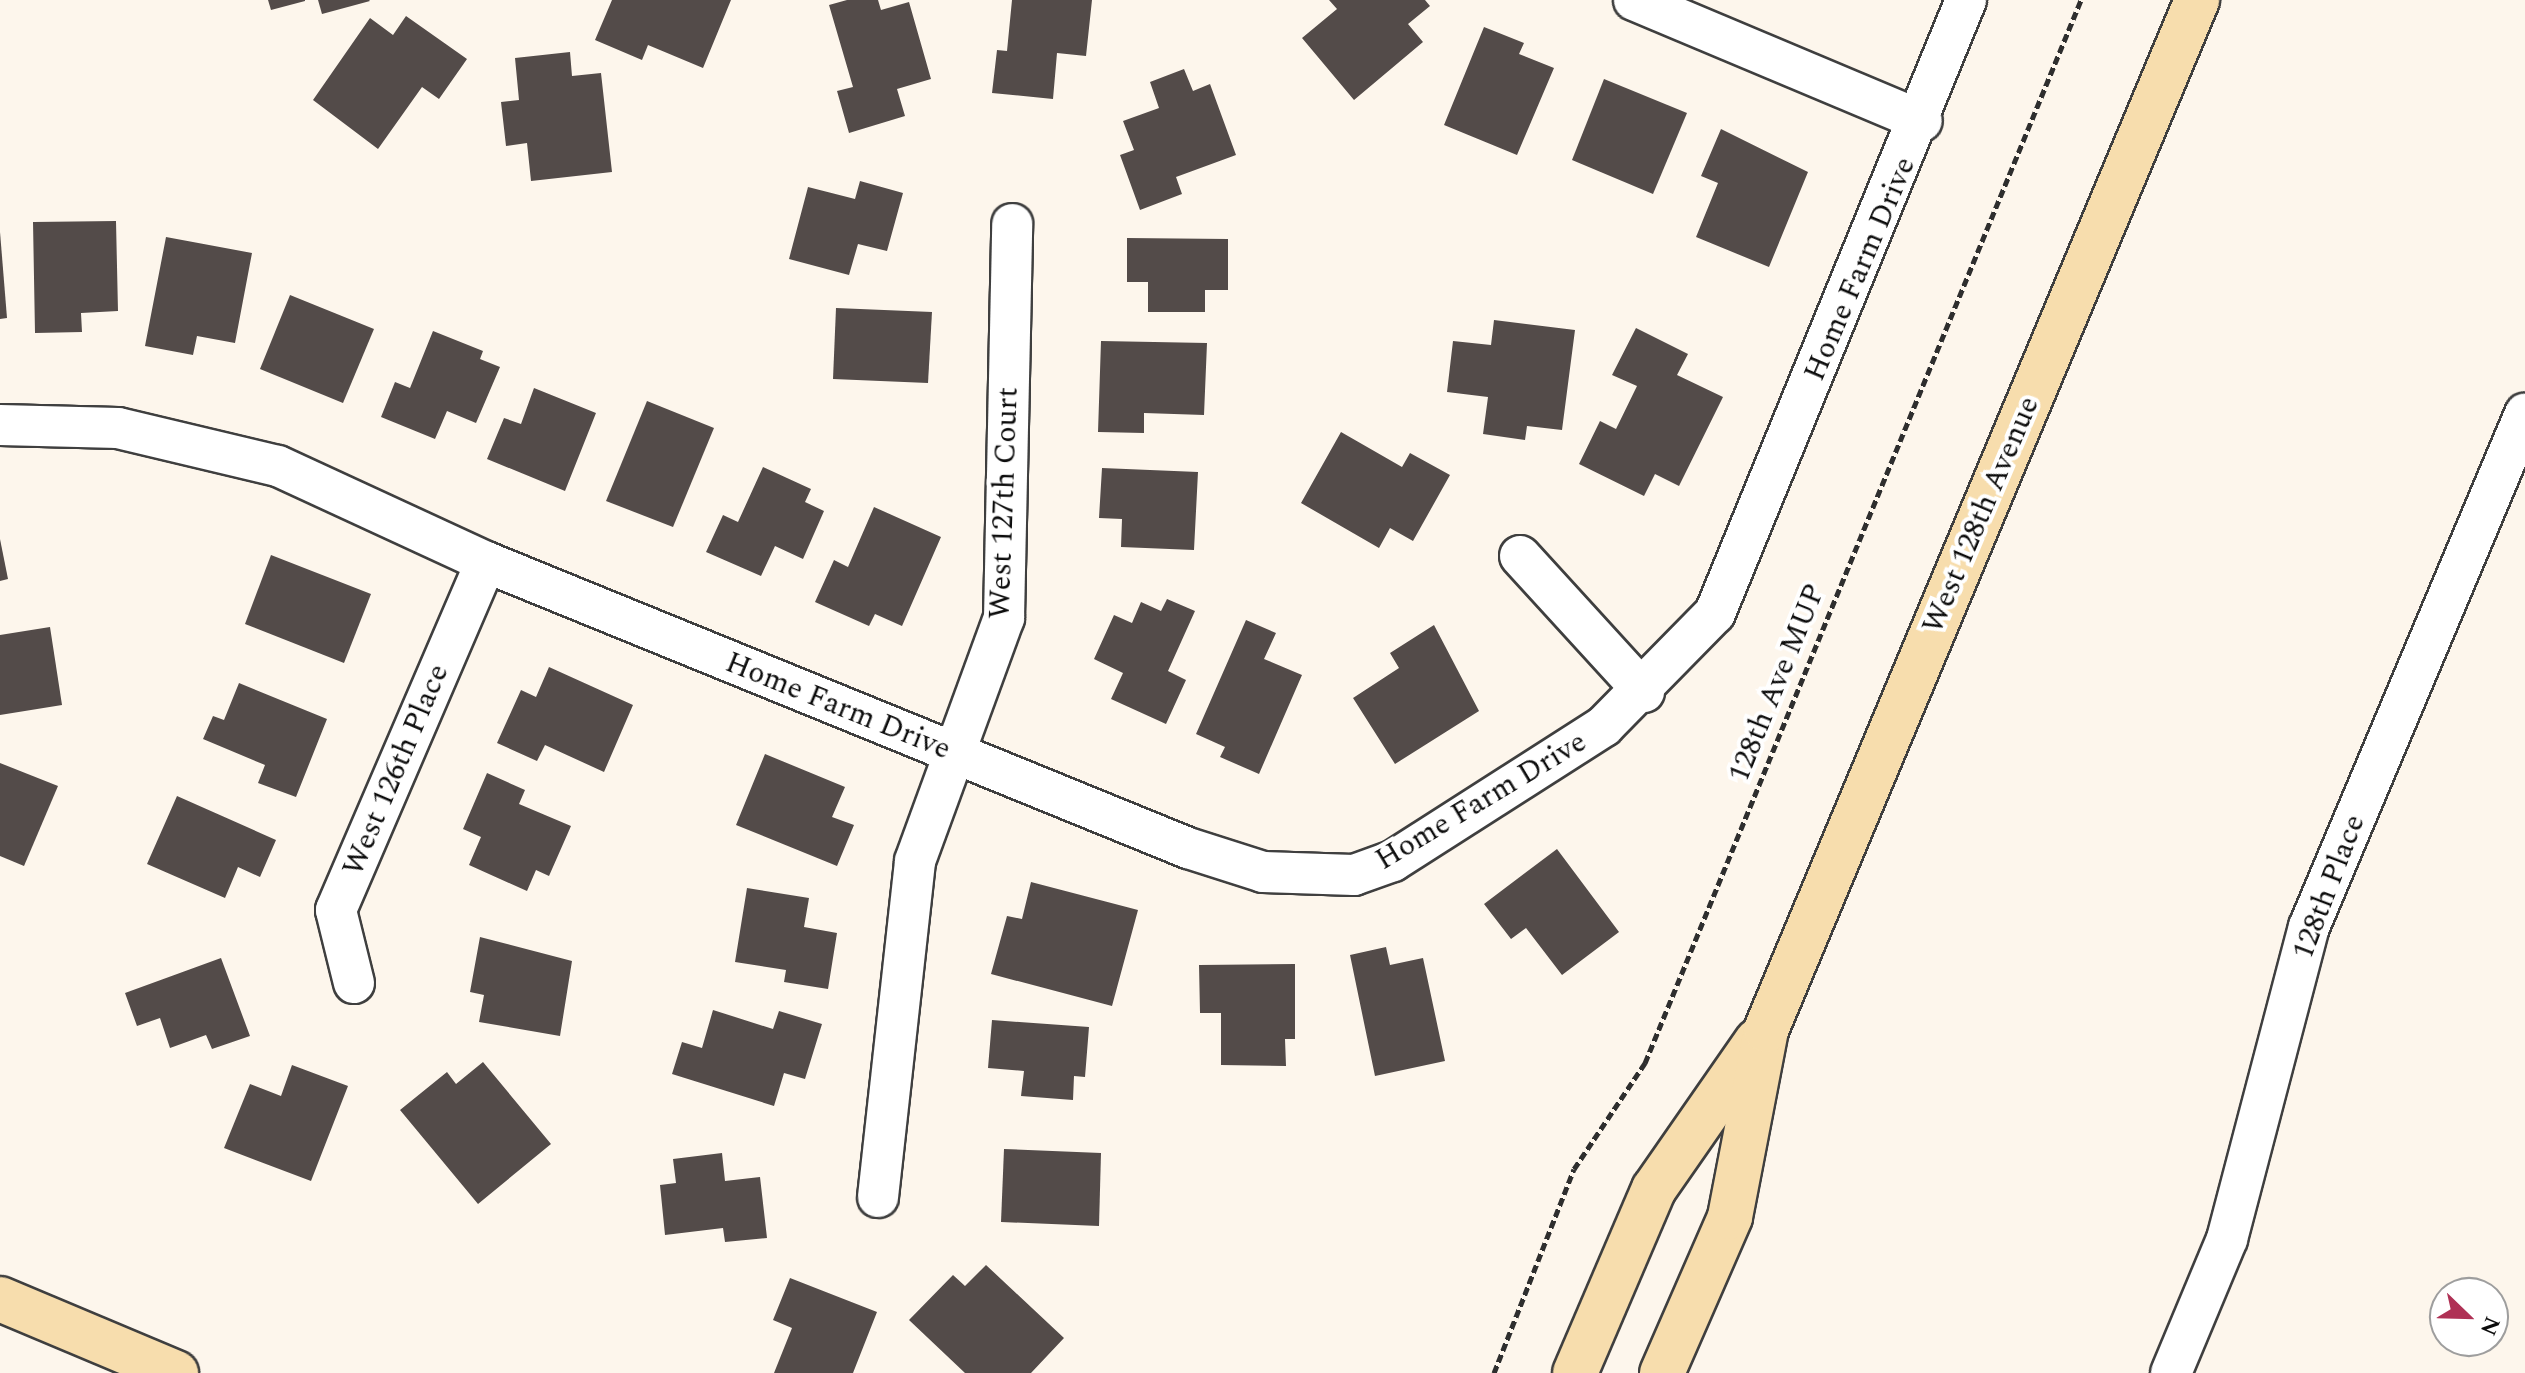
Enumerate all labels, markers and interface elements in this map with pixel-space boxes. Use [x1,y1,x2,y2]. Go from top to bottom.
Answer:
street label: Home Farm Drive [1797,152,1923,386]
street label: West 127th Court [982,386,1026,620]
street label: West 128th Avenue [1915,391,2047,639]
street label: 128th Ave MUP [1721,579,1833,787]
street label: Home Farm Drive [720,644,956,768]
street label: West 126th Place [335,659,457,881]
street label: Home Farm Drive [1369,724,1593,878]
street label: 128th Place [2285,810,2373,964]
north arrow [2429,1277,2509,1357]
text: N [2471,1311,2508,1340]

